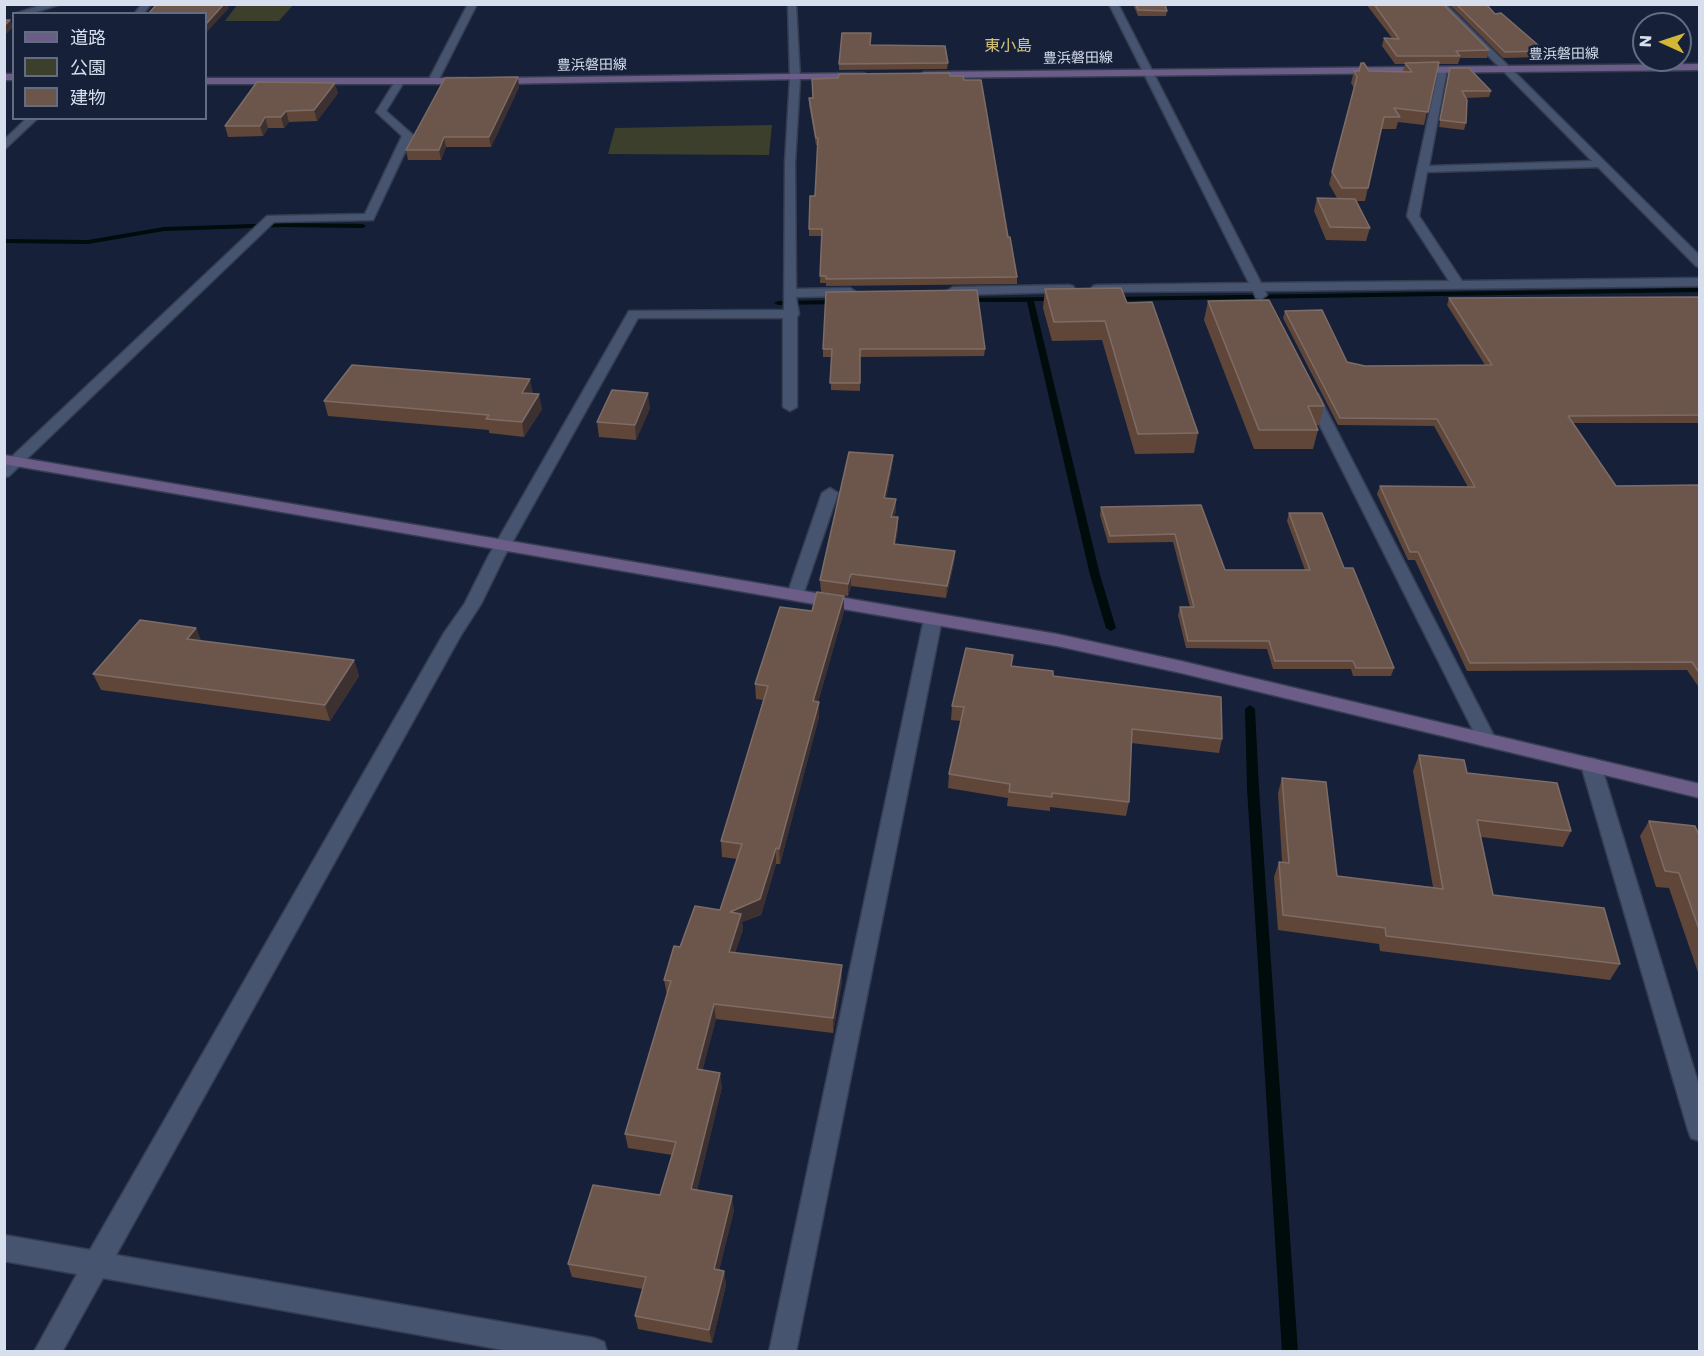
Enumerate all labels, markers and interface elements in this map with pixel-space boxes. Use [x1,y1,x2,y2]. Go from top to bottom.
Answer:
legend [12,12,207,120]
north arrow [1632,12,1692,72]
text: 道路 [70,25,106,50]
text: N [1634,35,1657,48]
district label: 東小島 [984,37,1032,57]
street label: 豊浜磐田線 [1529,46,1599,64]
street label: 豊浜磐田線 [1043,50,1113,68]
text: 公園 [70,55,106,80]
street label: 豊浜磐田線 [557,57,627,75]
text: 建物 [70,85,106,110]

